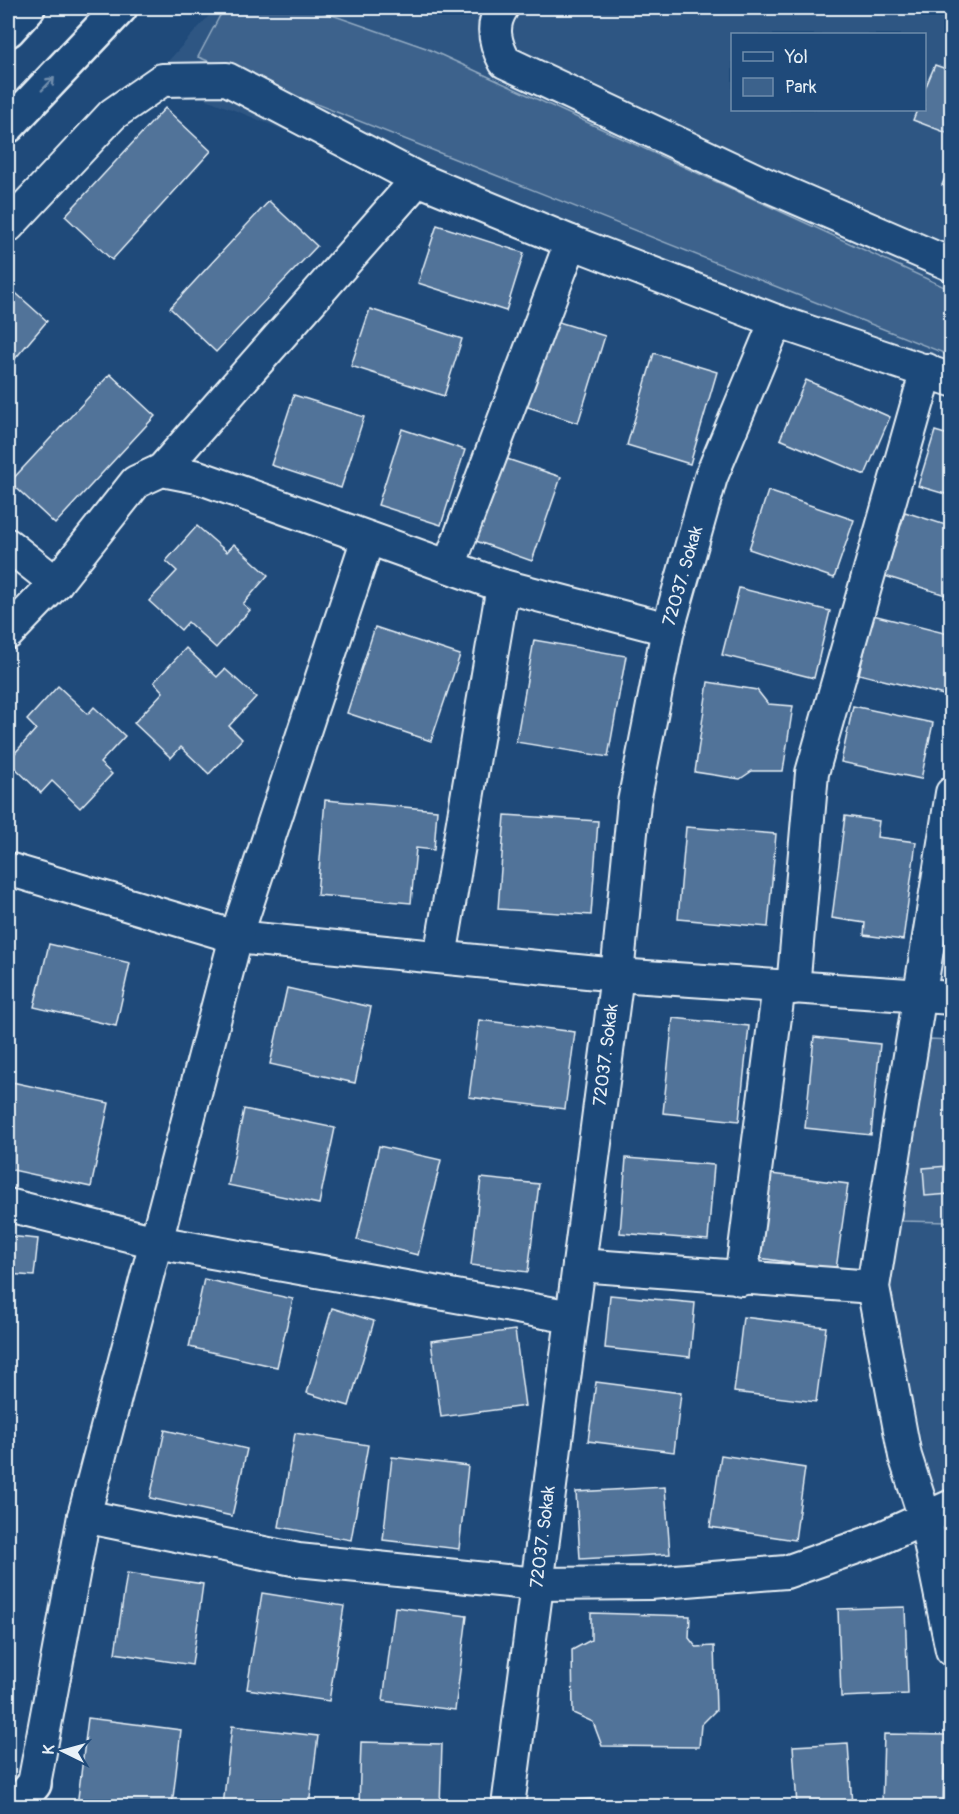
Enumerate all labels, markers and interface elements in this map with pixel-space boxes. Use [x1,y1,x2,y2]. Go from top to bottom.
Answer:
legend [731,33,926,111]
text: Yol [784,46,808,69]
one-way arrow [41,76,55,91]
text: Park [785,76,817,99]
street label: 72037. Sokak [658,523,708,629]
street label: 72037. Sokak [588,1002,624,1107]
street label: 72037. Sokak [525,1484,561,1589]
north arrow [33,1721,93,1781]
text: K [39,1744,59,1755]

